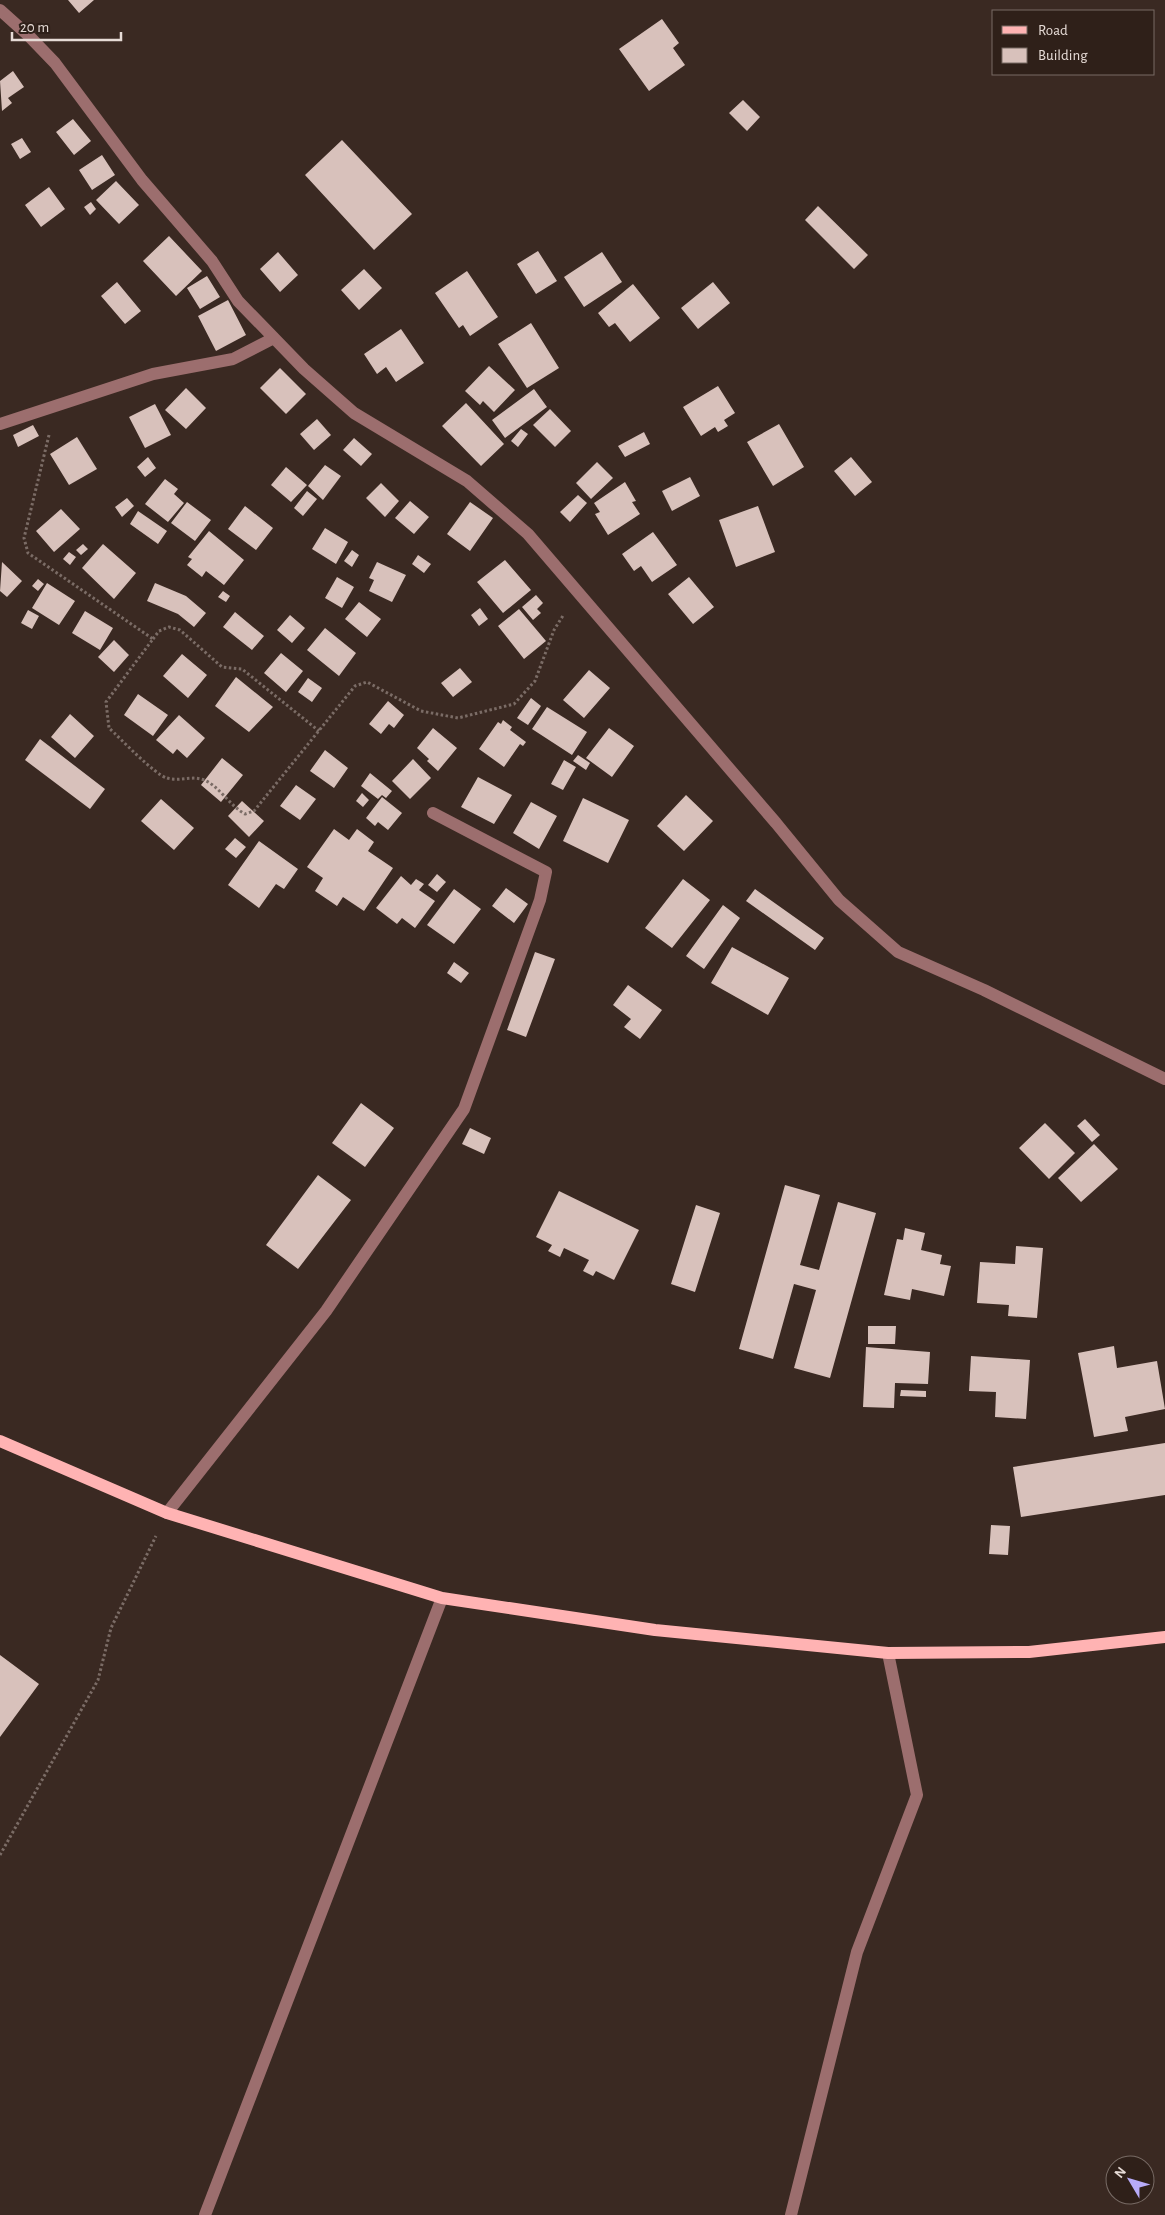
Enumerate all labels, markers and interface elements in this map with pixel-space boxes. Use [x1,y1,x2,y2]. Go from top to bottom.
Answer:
scale bar [12,10,121,42]
legend [992,10,1155,75]
text: 20 m [20,20,49,35]
text: Road [1038,23,1068,38]
text: Building [1038,48,1088,63]
north arrow [1105,2155,1155,2205]
text: N [1112,2164,1129,2181]

